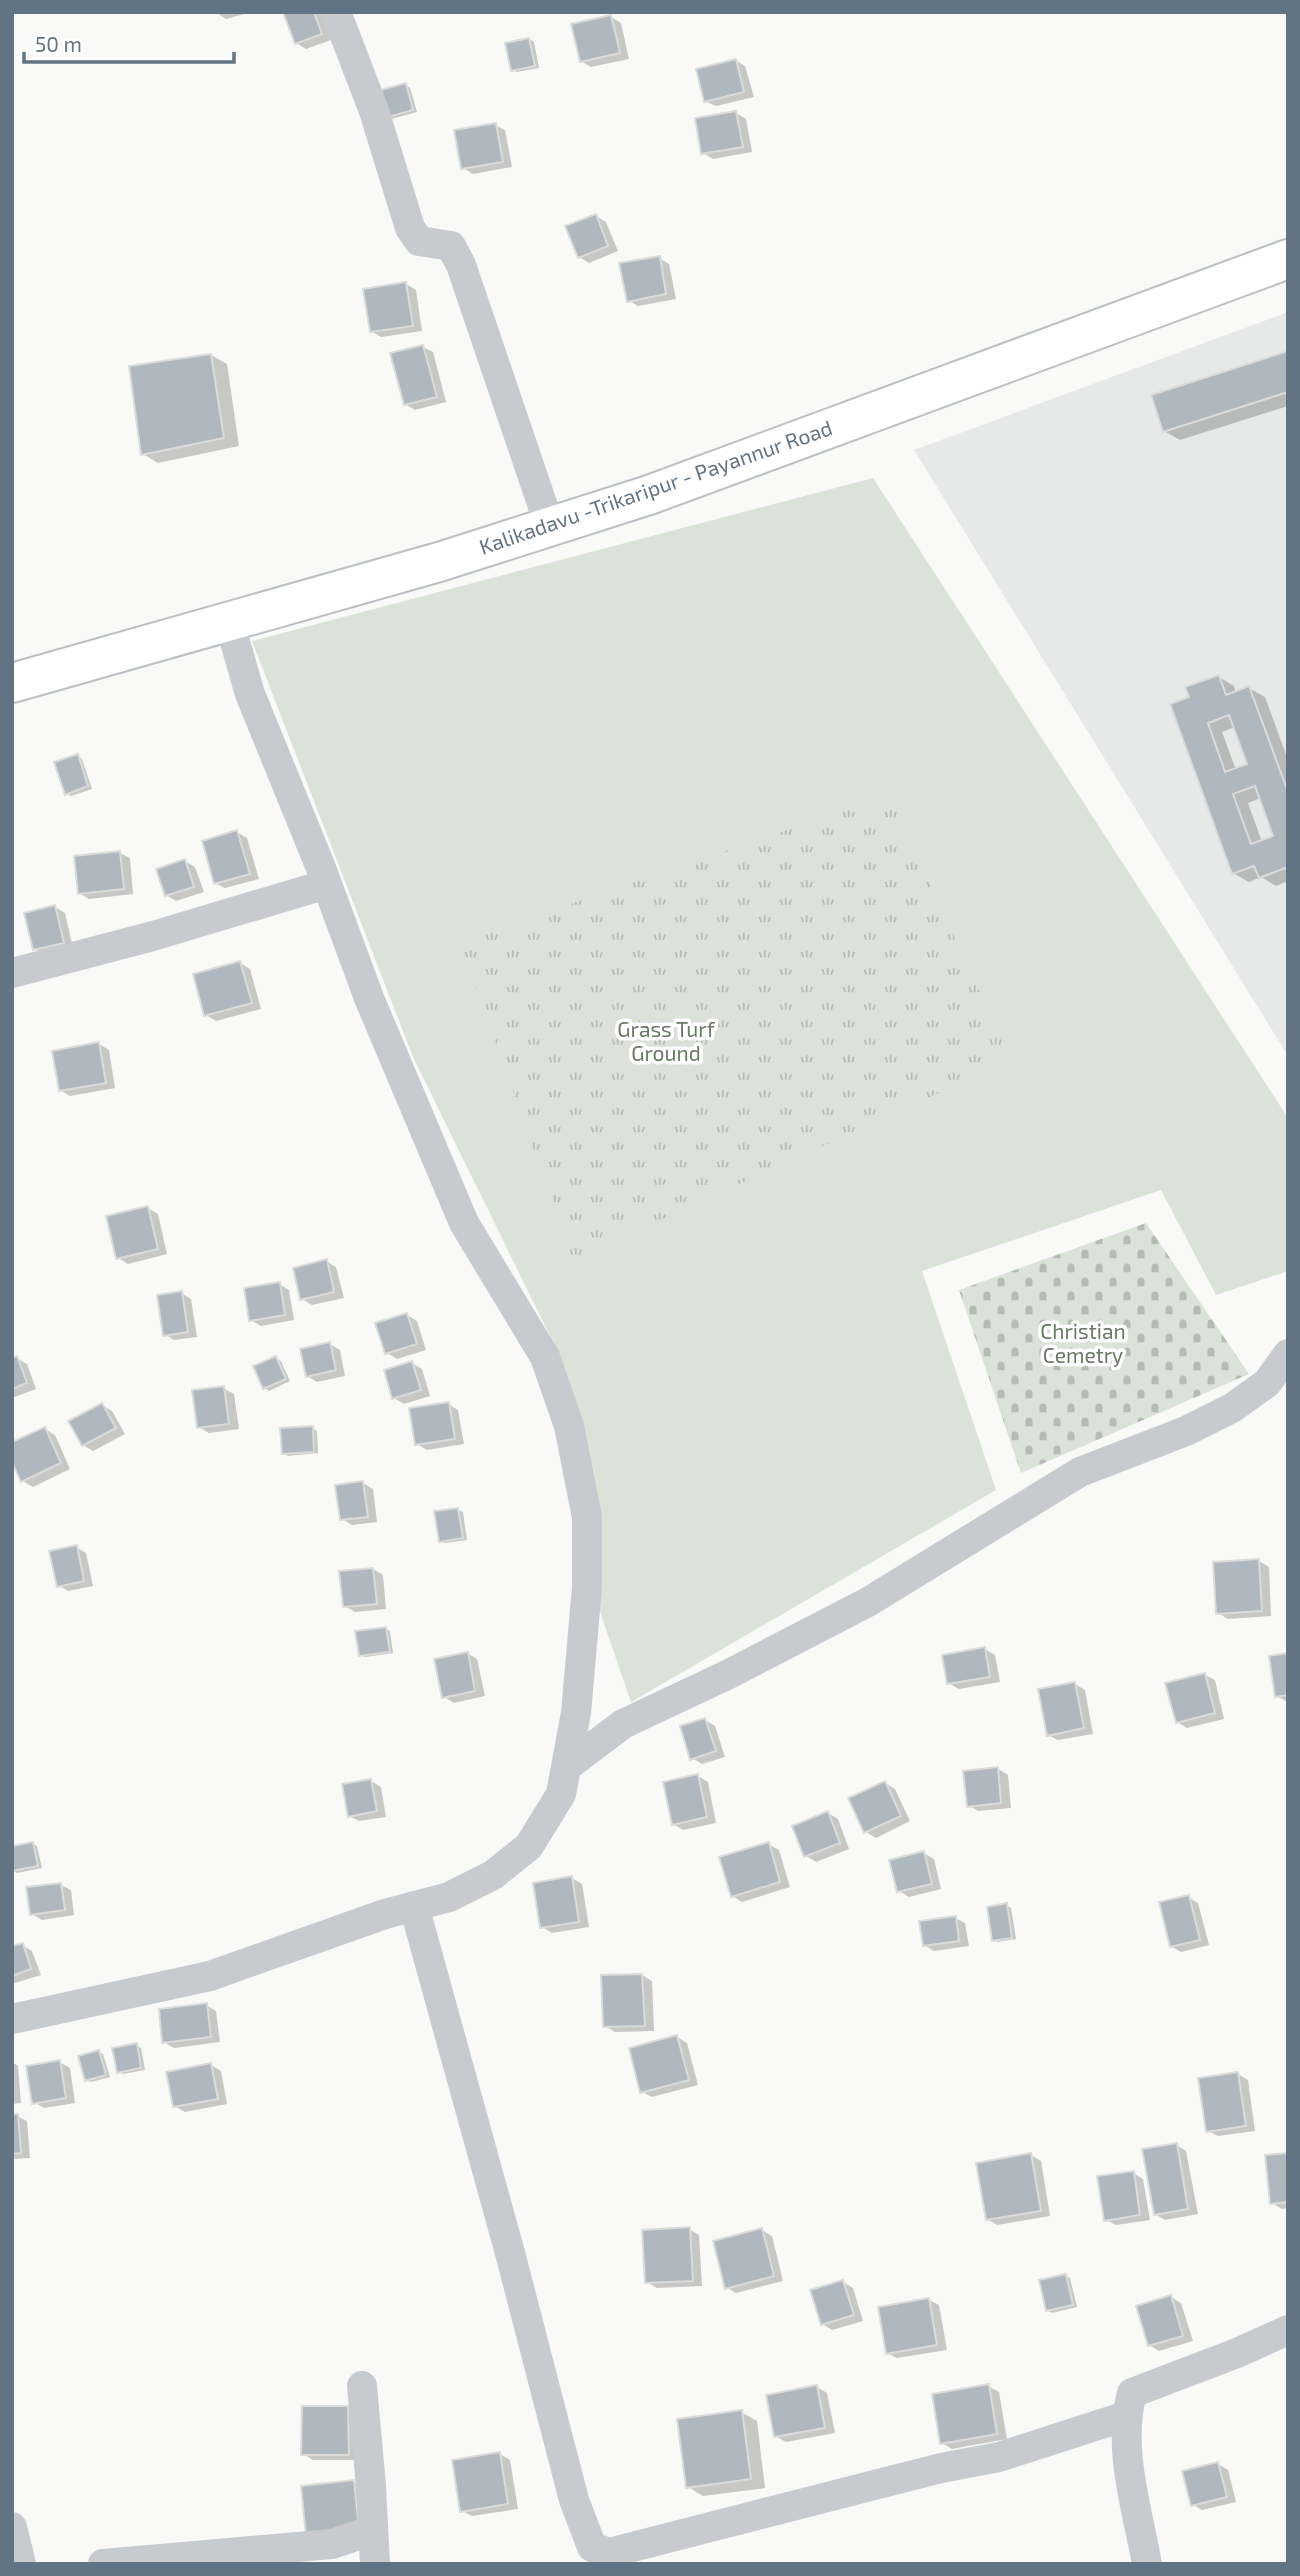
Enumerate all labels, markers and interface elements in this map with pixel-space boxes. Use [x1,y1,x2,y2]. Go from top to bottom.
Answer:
scale bar [24,21,234,65]
text: 50 m [35,31,82,56]
street label: Kalikadavu -Trikaripur - Payannur Road [476,414,835,559]
park label: Grass Turf Ground [617,1016,716,1065]
park label: Christian Cemetry [1040,1318,1126,1367]

